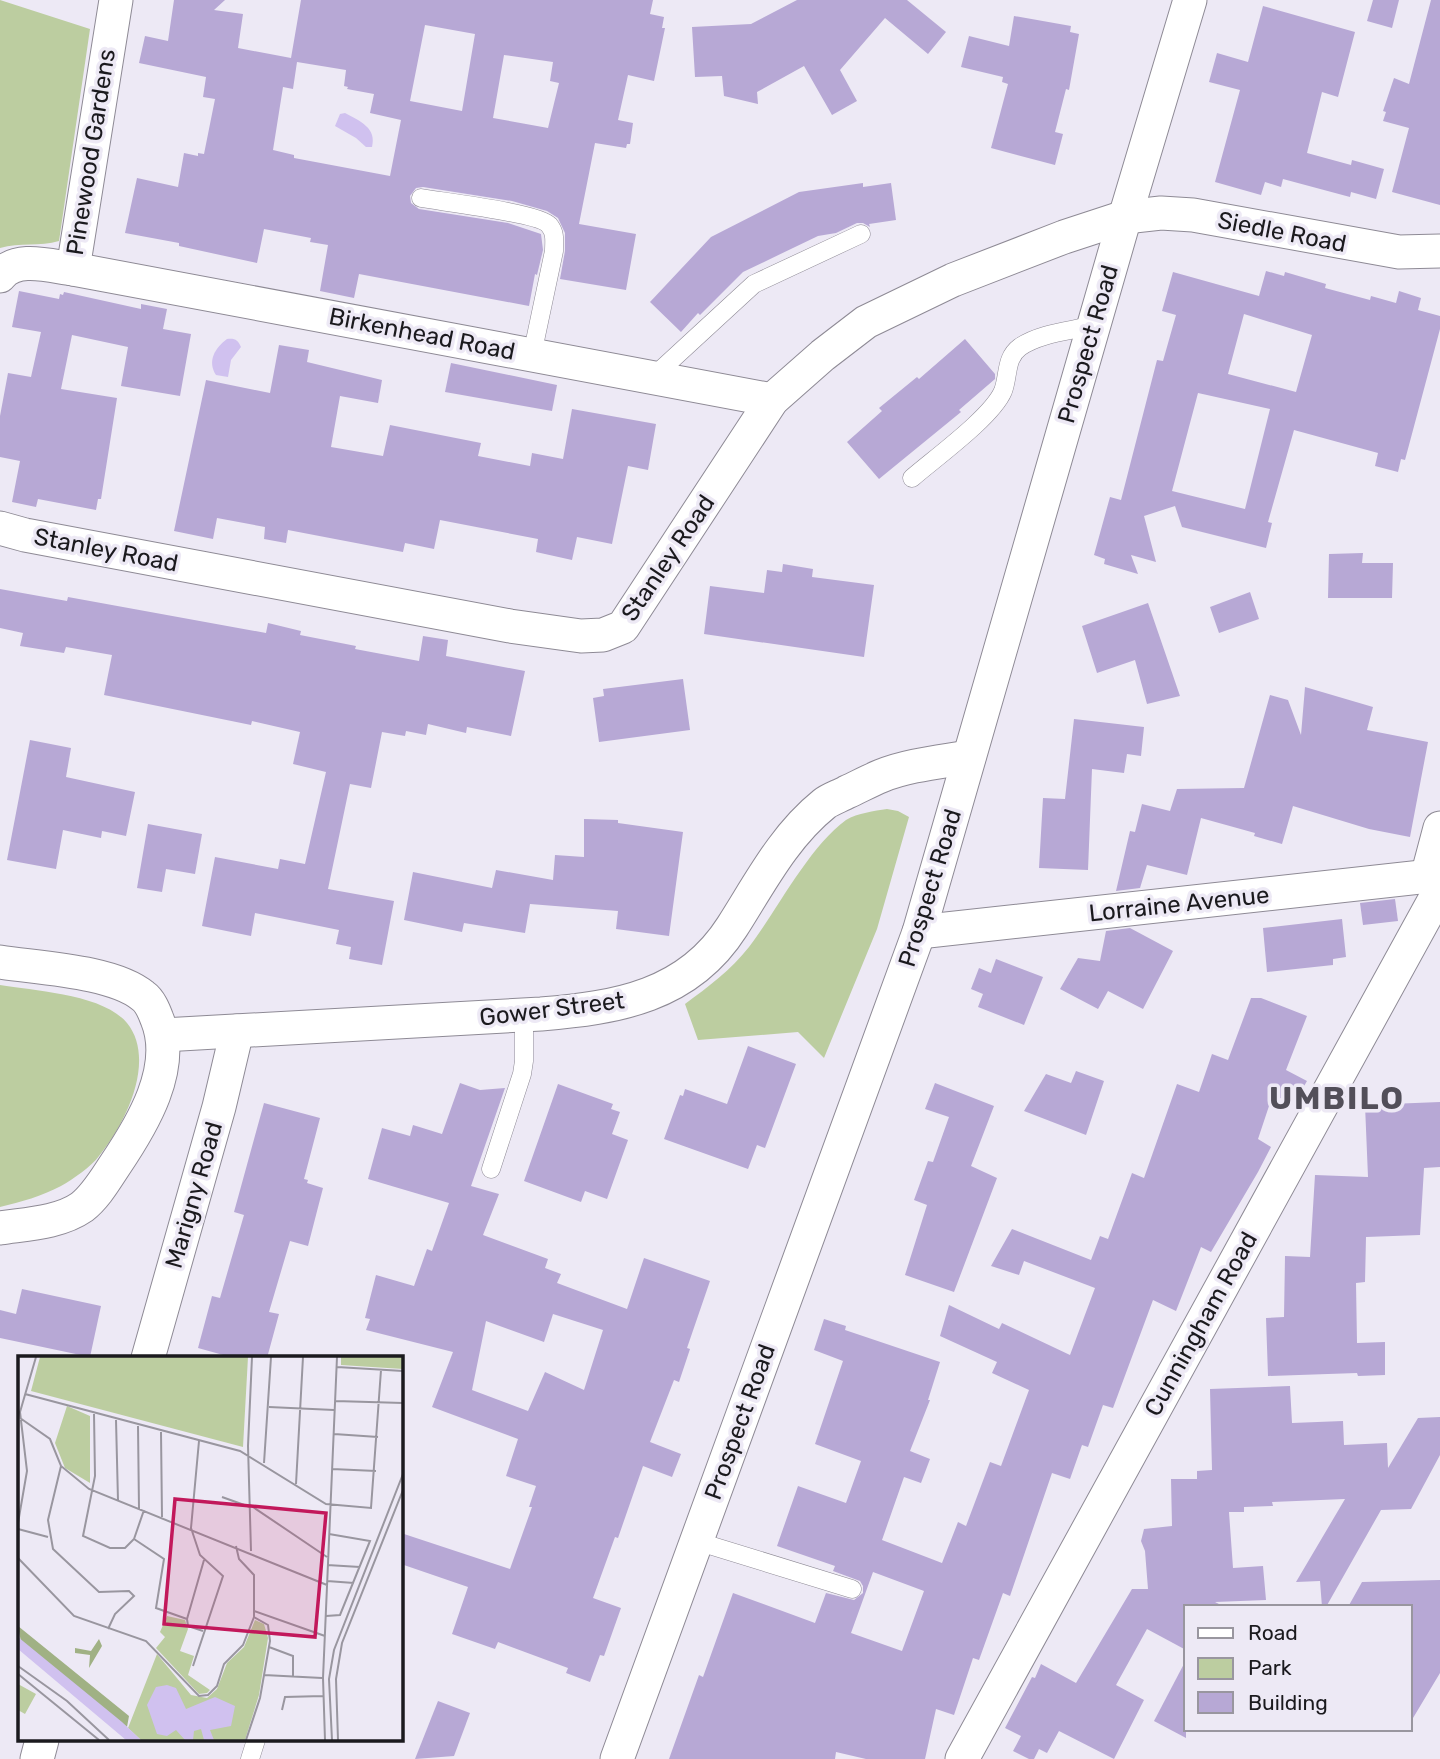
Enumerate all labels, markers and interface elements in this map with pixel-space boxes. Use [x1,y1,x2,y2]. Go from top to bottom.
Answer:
street label: Pinewood Gardens [61,47,121,257]
street label: Siedle Road [1215,206,1349,258]
street label: Prospect Road [1052,262,1124,426]
street label: Birkenhead Road [327,302,517,366]
street label: Stanley Road [615,490,721,626]
street label: Stanley Road [32,522,180,578]
street label: Prospect Road [893,806,967,970]
street label: Lorraine Avenue [1087,881,1271,927]
street label: Gower Street [478,986,626,1032]
district label: UMBILO [1269,1079,1405,1117]
street label: Marigny Road [160,1119,228,1271]
street label: Cunningham Road [1139,1227,1263,1421]
street label: Prospect Road [699,1340,781,1504]
inset map [18,1356,402,1742]
legend [1184,1605,1412,1731]
text: Road [1248,1620,1298,1645]
text: Park [1248,1655,1292,1680]
text: Building [1248,1690,1328,1715]

